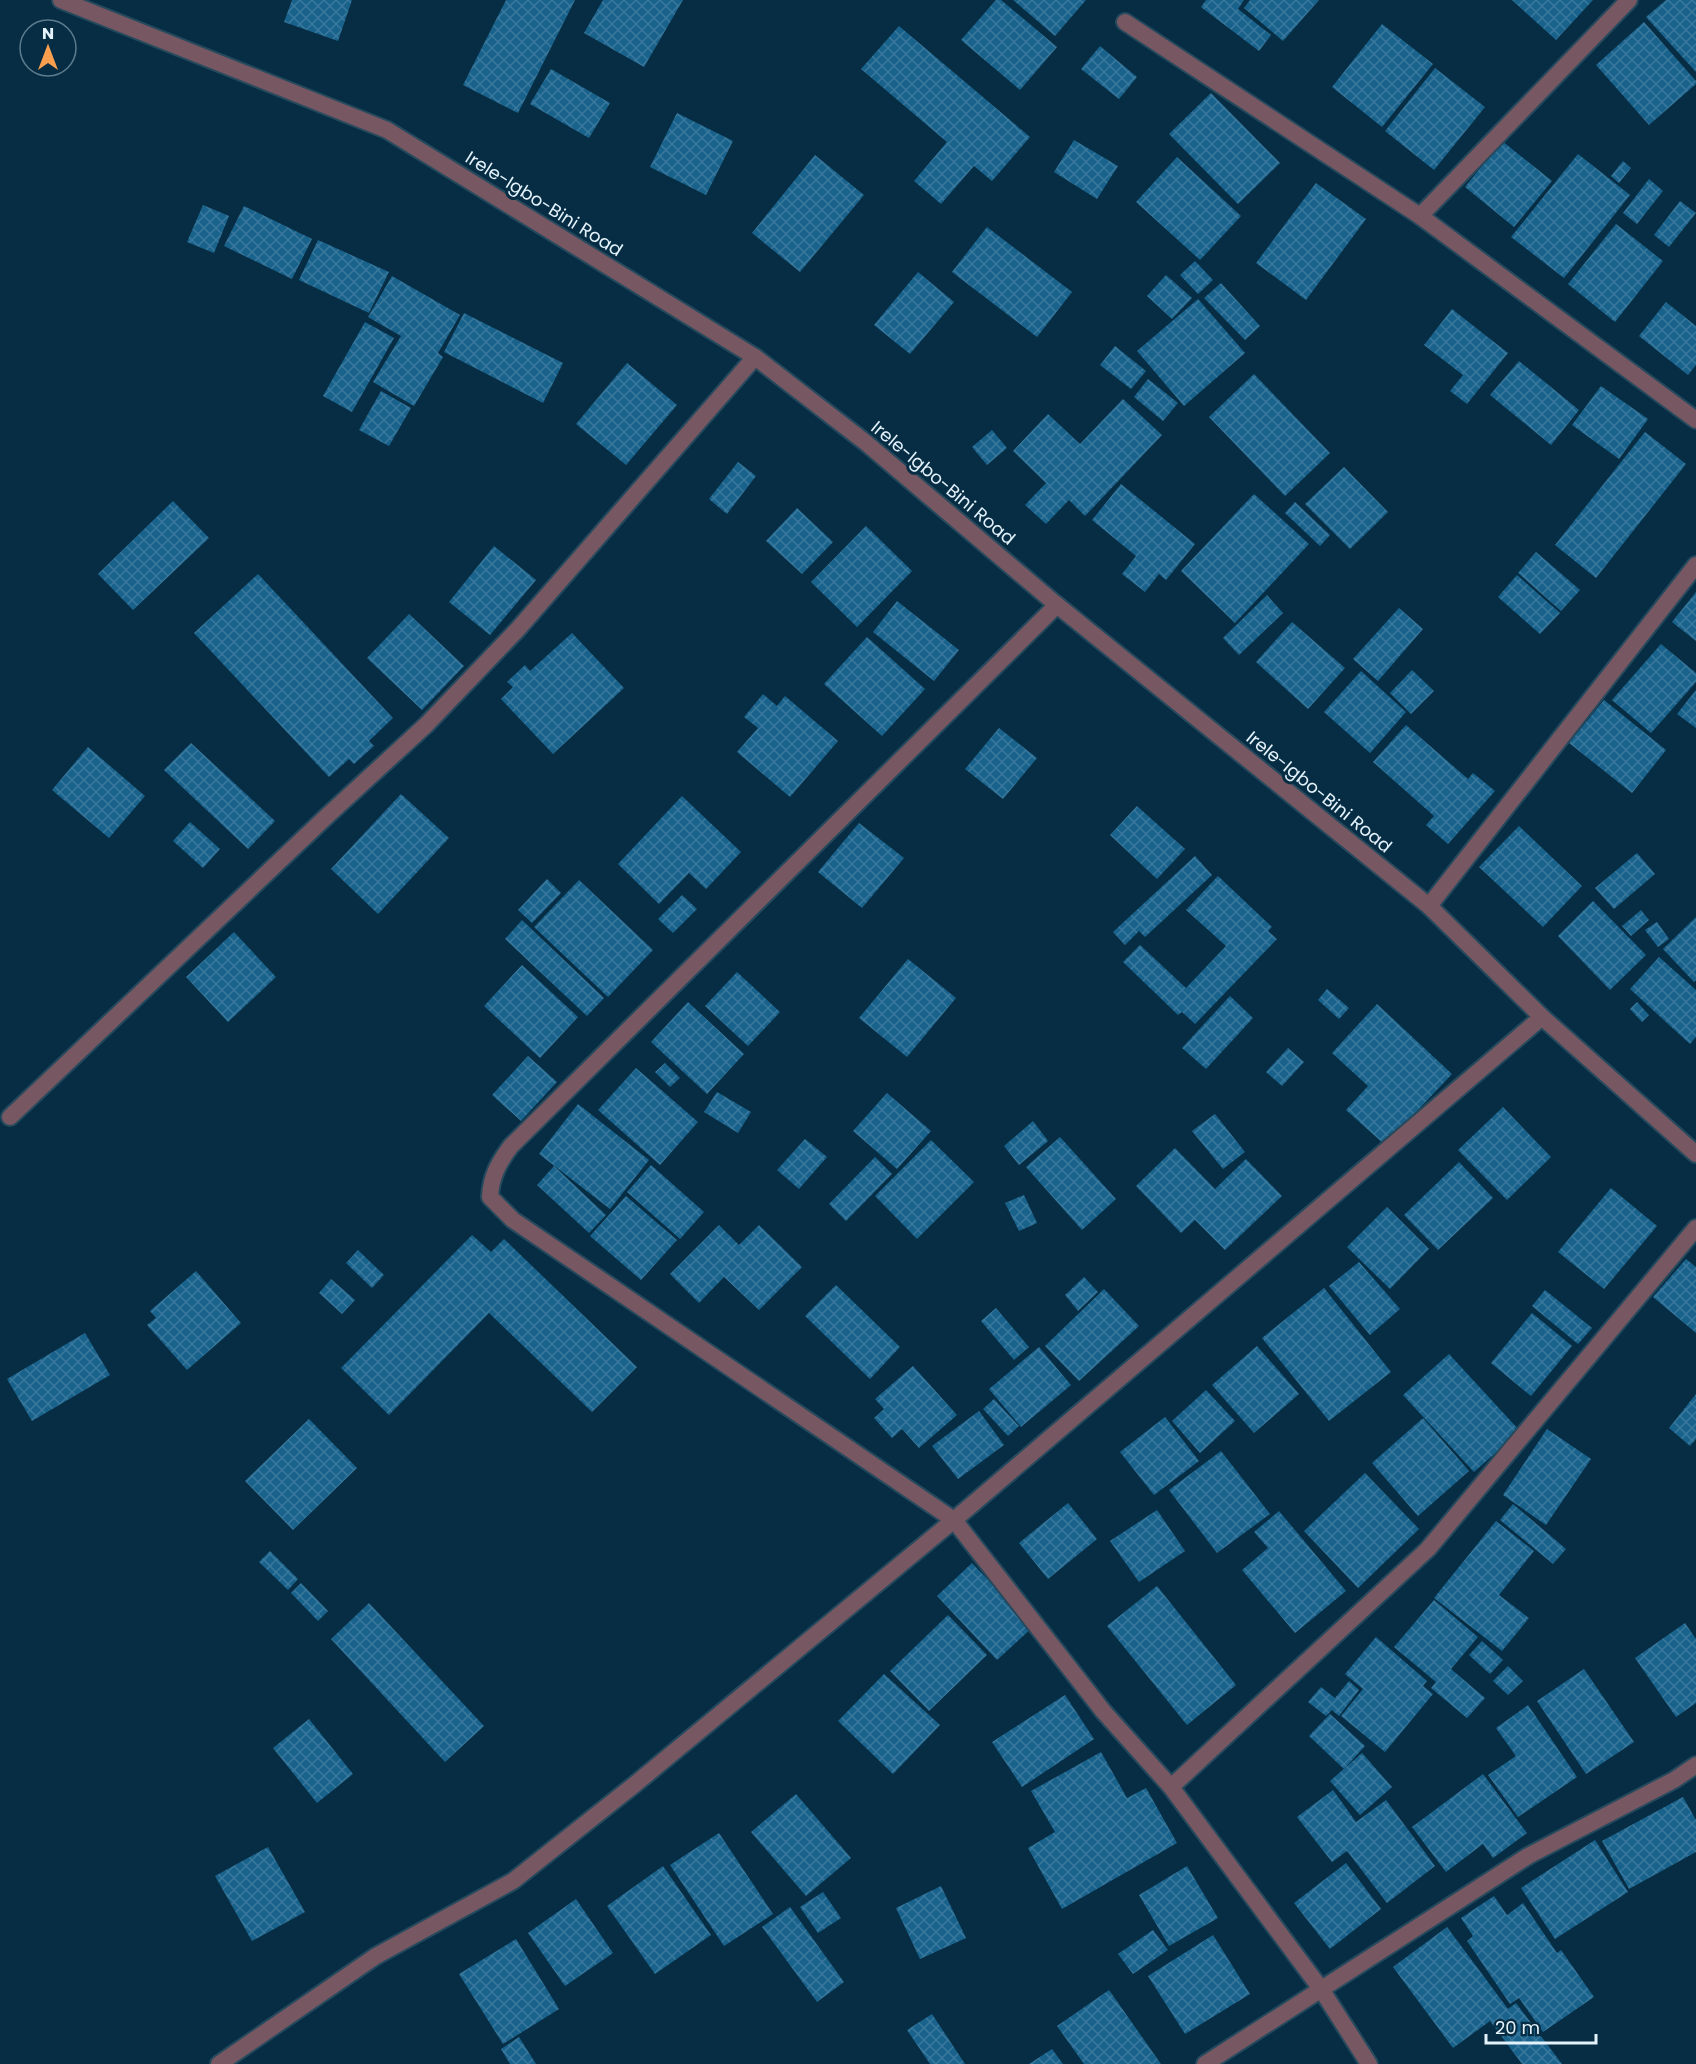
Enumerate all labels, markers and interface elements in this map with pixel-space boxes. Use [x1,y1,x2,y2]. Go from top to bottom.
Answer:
north arrow [18,18,78,78]
text: N [42,22,54,45]
street label: Irele-Igbo-Bini Road [461,145,628,262]
street label: Irele-Igbo-Bini Road [866,415,1021,550]
street label: Irele-Igbo-Bini Road [1241,725,1398,858]
scale bar [1486,2007,1596,2045]
text: 20 m [1495,2015,1540,2040]

